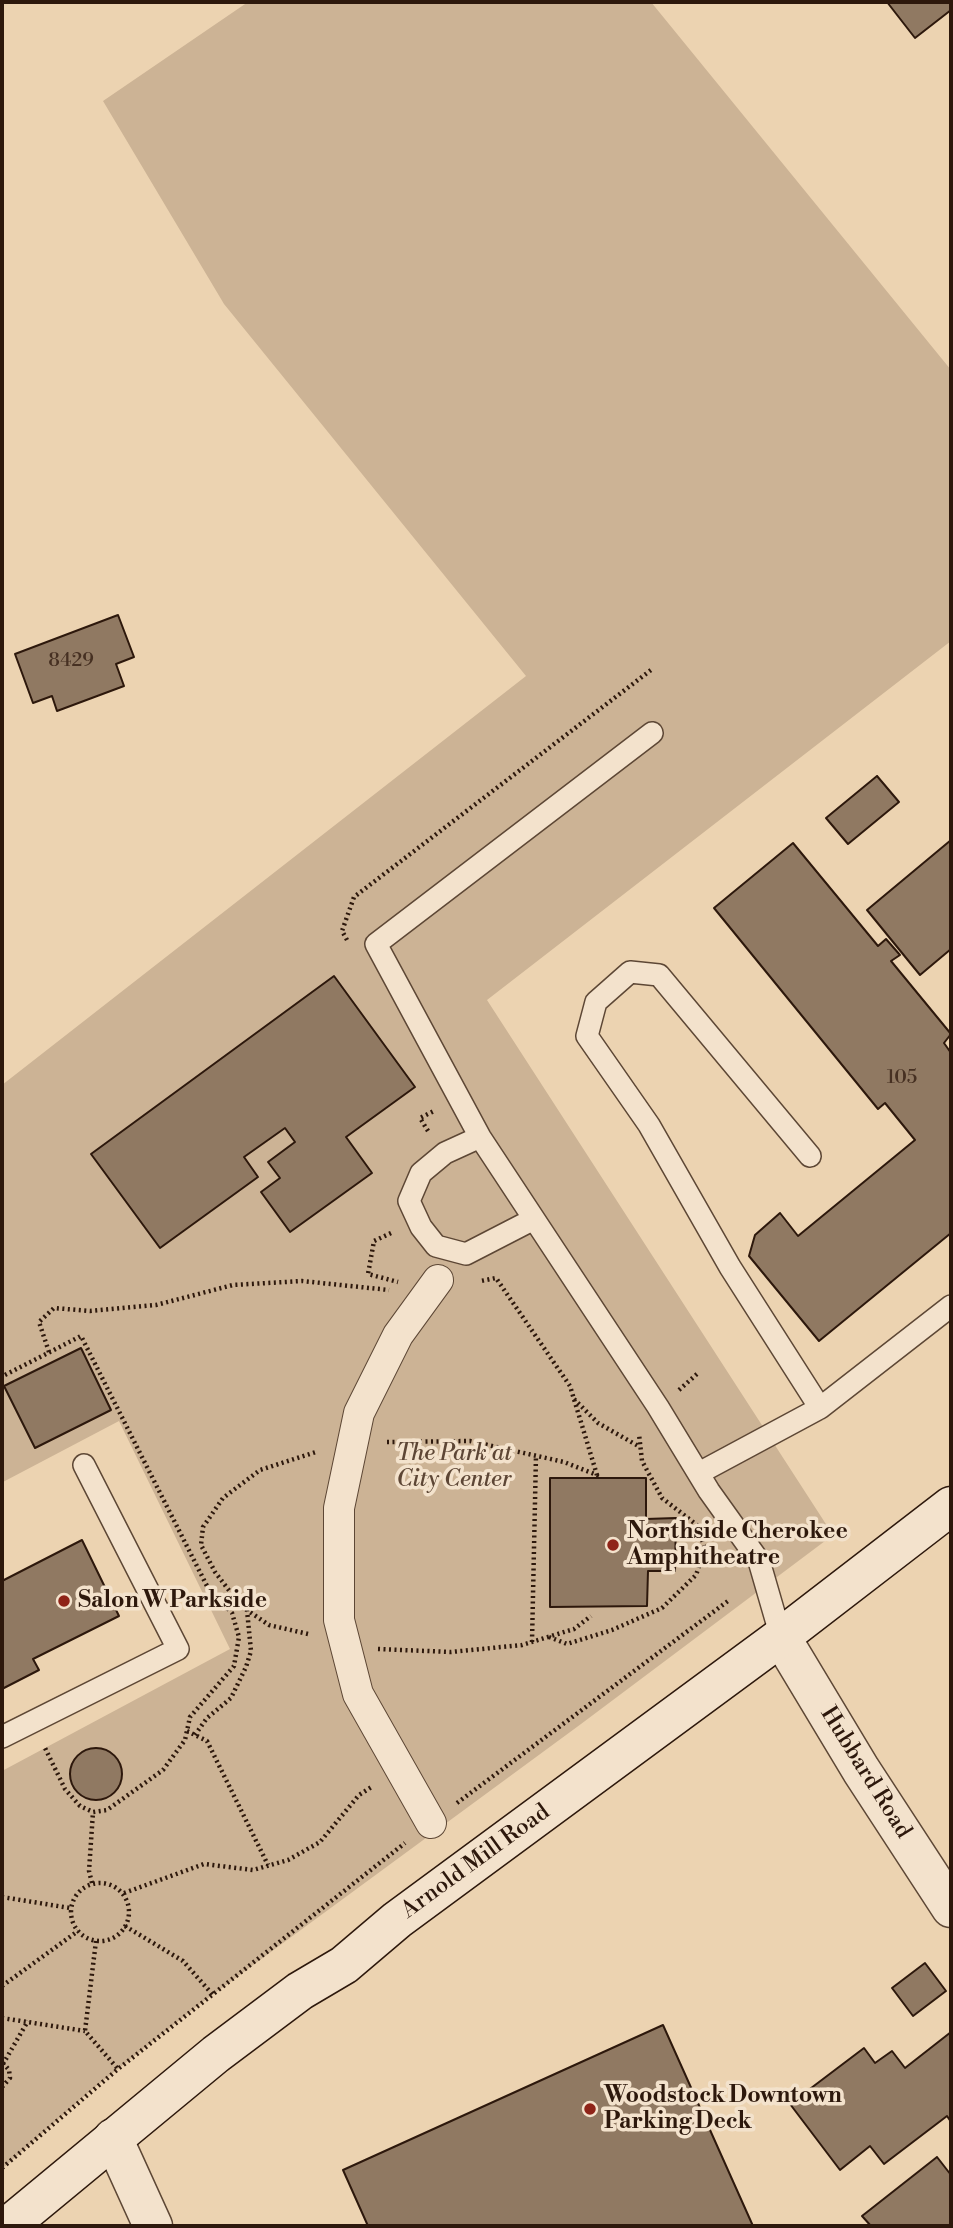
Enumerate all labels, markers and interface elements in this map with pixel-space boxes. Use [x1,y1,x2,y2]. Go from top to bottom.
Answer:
house number: 8429 [48,650,94,672]
house number: 105 [887,1067,917,1089]
park label: The Park at City Center [396,1440,512,1494]
place label: Northside Cherokee Amphitheatre [627,1518,848,1572]
marker: Northside Cherokee Amphitheatre [605,1537,621,1553]
place label: Salon W Parkside [78,1587,267,1615]
marker: Salon W Parkside [56,1593,72,1609]
street label: Hubbard Road [813,1702,917,1844]
street label: Arnold Mill Road [396,1799,556,1925]
place label: Woodstock Downtown Parking Deck [604,2082,842,2136]
marker: Woodstock Downtown Parking Deck [582,2101,598,2117]

